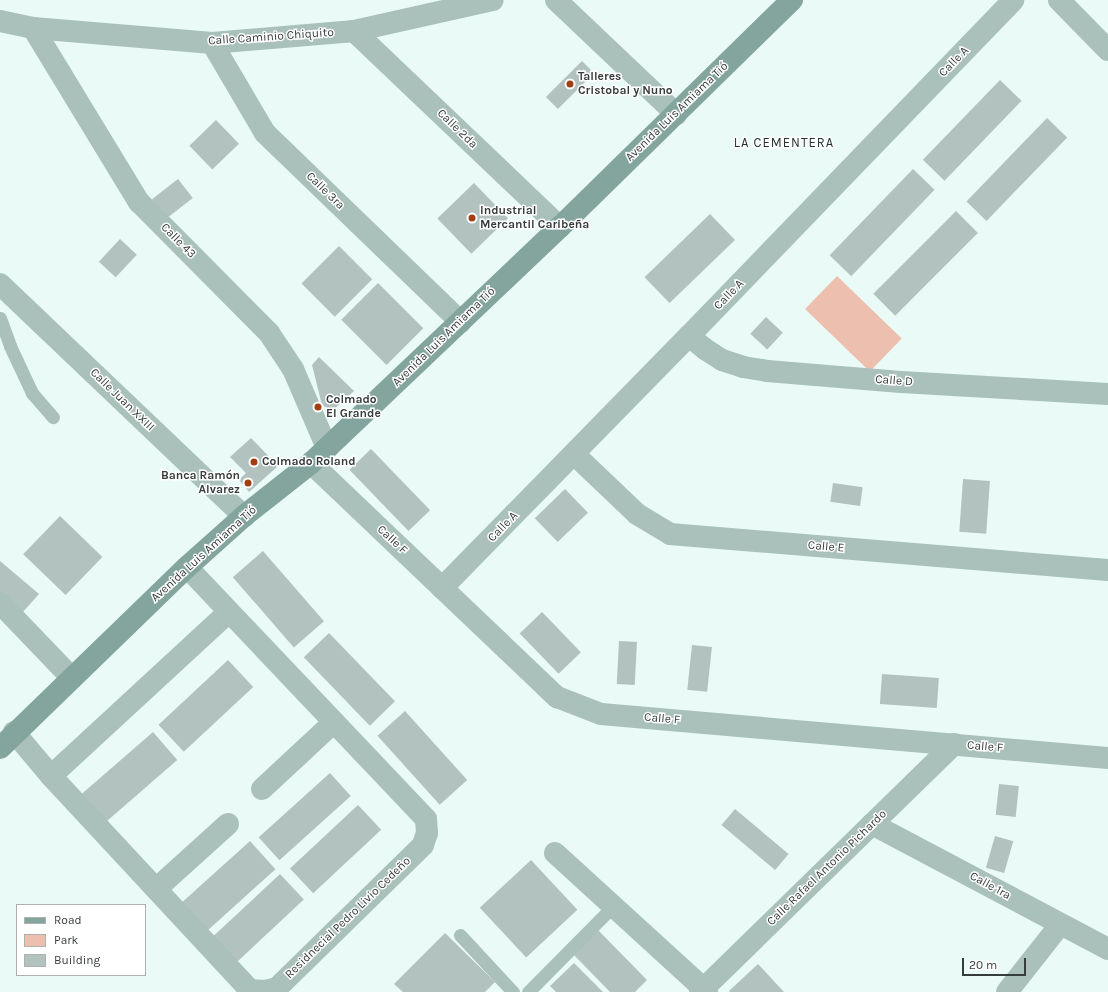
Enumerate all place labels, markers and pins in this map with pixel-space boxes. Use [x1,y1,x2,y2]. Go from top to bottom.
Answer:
place label: Talleres Cristobal y Nuno [578,70,673,98]
marker: Talleres Cristobal y Nuno [565,79,575,89]
place label: Industrial Mercantil Caribeña [480,204,589,232]
marker: Industrial Mercantil Caribeña [467,213,477,223]
place label: Colmado El Grande [326,393,381,421]
marker: Colmado El Grande [313,402,323,412]
place label: Colmado Roland [262,455,356,469]
marker: Colmado Roland [249,457,259,467]
place label: Banca Ramón Alvarez [161,469,240,497]
marker: Banca Ramón Alvarez [243,478,253,488]

